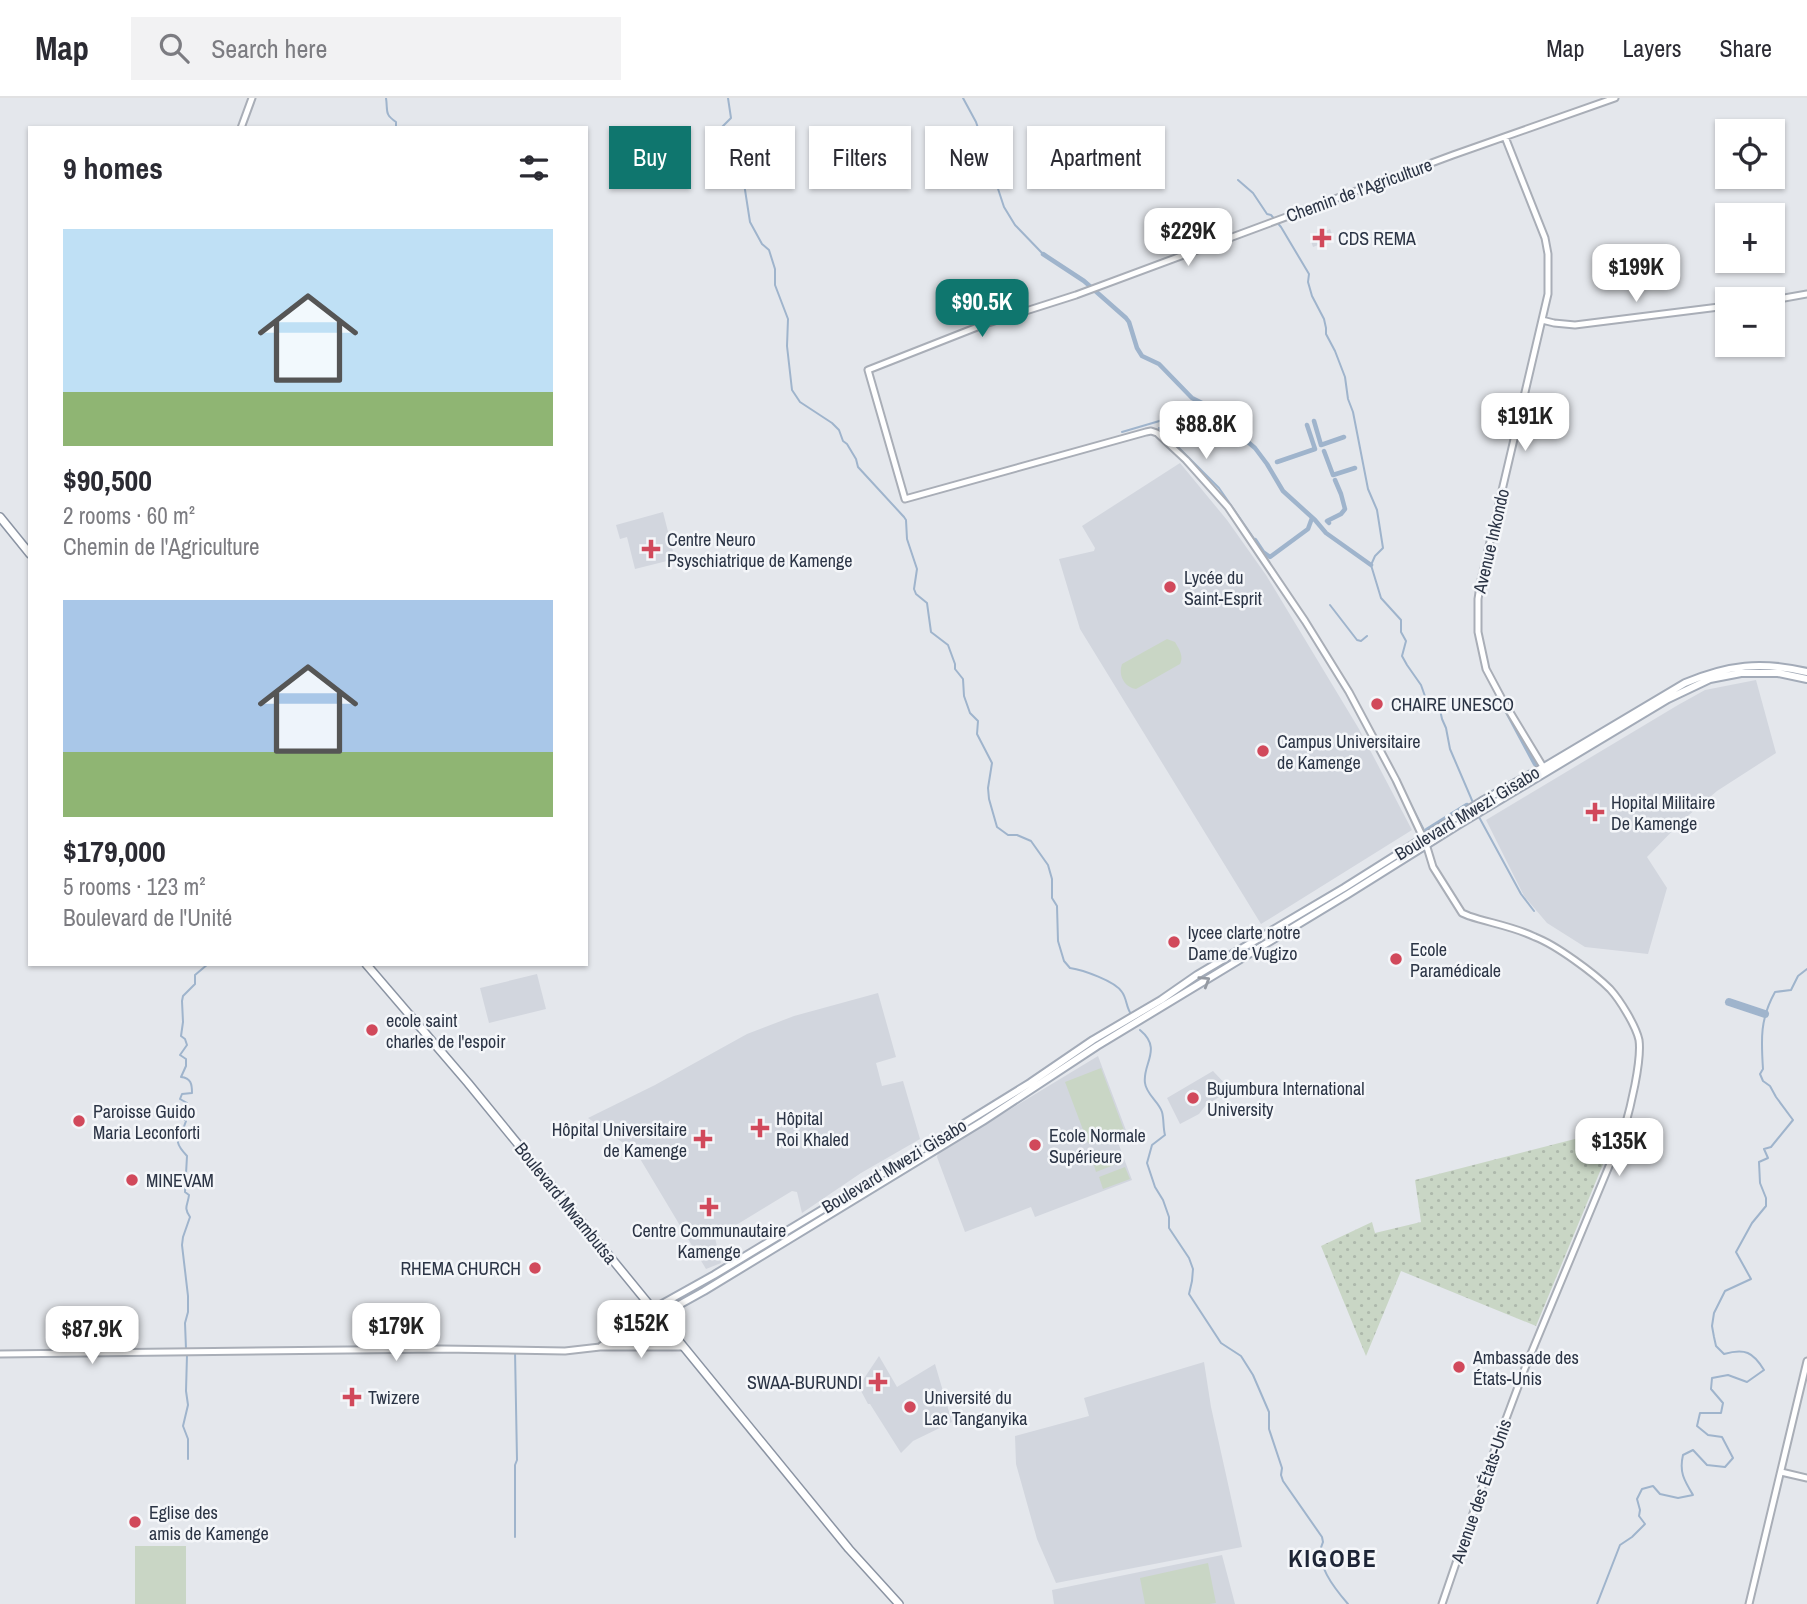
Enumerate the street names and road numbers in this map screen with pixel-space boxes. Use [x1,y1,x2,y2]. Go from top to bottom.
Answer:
street label: Chemin de l'Agriculture [1282,152,1436,228]
street label: Avenue Inkondo [1467,486,1515,597]
street label: Boulevard Mwezi Gisabo [1390,760,1544,866]
street label: Boulevard Mwezi Gisabo [817,1113,971,1219]
street label: Boulevard Mwambutsa [509,1137,623,1269]
street label: Avenue des États-Unis [1444,1416,1517,1567]

